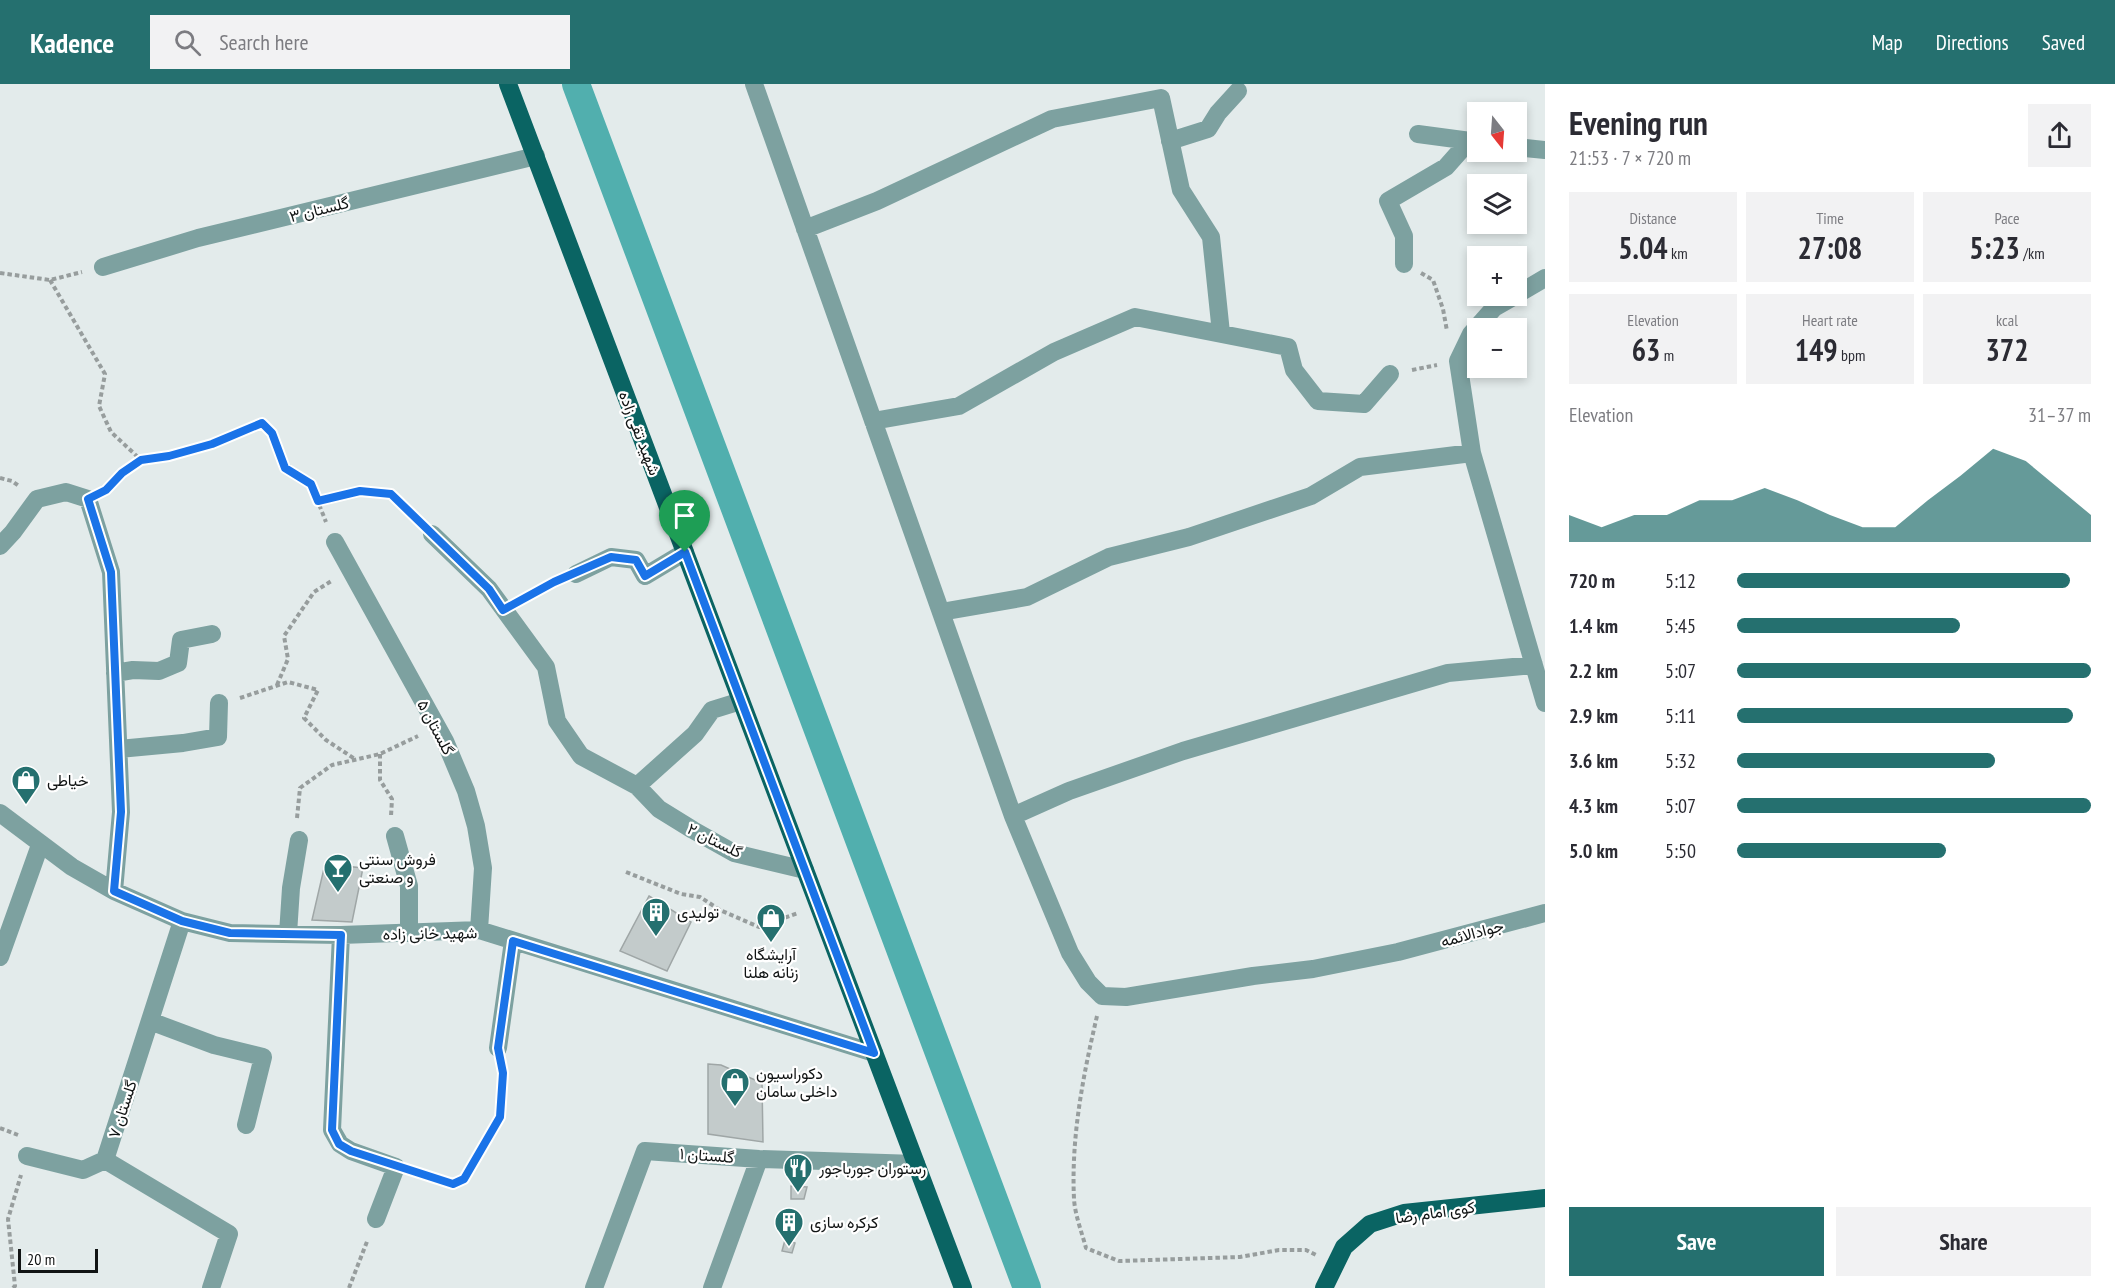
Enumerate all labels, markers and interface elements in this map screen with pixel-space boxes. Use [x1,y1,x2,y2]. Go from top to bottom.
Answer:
search box [150,15,570,69]
text: Kadence [30,24,114,61]
icon: search [171,26,204,59]
text: Search here [219,28,309,56]
text: Map [1872,29,1903,56]
text: Directions [1936,29,2009,56]
text: Saved [2042,29,2085,56]
text: Evening run [1569,101,1708,144]
north arrow [1467,102,1527,162]
map controls [1467,102,1527,378]
button: share [2028,104,2091,167]
text: 21:53 · 7 × 720 m [1569,145,1691,171]
button: layers [1467,174,1527,234]
street label: گلستان ۳ [287,192,351,226]
text: Distance [1629,208,1677,228]
text: Time [1816,208,1844,228]
text: Pace [1994,208,2020,228]
text: 5.04 [1618,228,1668,267]
text: 27:08 [1798,228,1862,267]
text: 5:23 [1969,228,2020,267]
text: km [1668,243,1688,263]
text: /km [2020,243,2045,263]
button: + [1467,246,1527,306]
text: Elevation [1627,310,1679,330]
text: Heart rate [1802,310,1858,330]
text: kcal [1996,310,2018,330]
button: − [1467,318,1527,378]
text: 63 [1632,330,1660,369]
text: 149 [1795,330,1838,369]
text: 372 [1985,330,2029,369]
text: m [1660,345,1674,365]
text: bpm [1838,345,1865,365]
street label: شهید تقی زاده [614,388,665,478]
text: Elevation [1569,402,1633,428]
text: 31–37 m [2028,402,2091,428]
pin [659,490,710,552]
icon: arrive [668,499,701,532]
text: 720 m [1569,568,1615,594]
text: 5:12 [1665,568,1696,594]
text: 1.4 km [1569,613,1618,639]
text: 5:45 [1665,613,1696,639]
text: 2.2 km [1569,658,1618,684]
text: 5:07 [1665,658,1696,684]
street label: گلستان ۵ [413,696,459,758]
text: 2.9 km [1569,703,1618,729]
text: 5:11 [1665,703,1696,729]
text: 3.6 km [1569,748,1618,774]
text: 5:32 [1665,748,1696,774]
shop icon: خیاطی [10,764,42,806]
place label: خیاطی [47,770,89,791]
text: 4.3 km [1569,793,1618,819]
text: 5:07 [1665,793,1696,819]
street label: گلستان ۲ [684,818,746,862]
text: 5.0 km [1569,838,1618,864]
text: 5:50 [1665,838,1696,864]
place label: فروش سنتی و صنعتی [359,849,436,888]
bar icon: فروش سنتی و صنعتی [322,852,354,894]
building icon: تولیدی [640,896,672,938]
place label: تولیدی [677,902,719,923]
shop icon: آرایشگاه زنانه هلنا [755,902,787,944]
street label: جوادالائمه [1438,915,1506,952]
street label: شهید خانی زاده [382,922,478,945]
place label: آرایشگاه زنانه هلنا [743,944,799,983]
place label: دکوراسیون داخلی سامان [756,1063,837,1102]
shop icon: دکوراسیون داخلی سامان [719,1066,751,1108]
street label: گلستان ٧ [103,1078,141,1140]
street label: گلستان ۱ [679,1143,735,1167]
restaurant icon: رستوران جورباجور [782,1152,814,1194]
place label: رستوران جورباجور [818,1158,926,1179]
street label: کوی امام رضا [1394,1197,1476,1228]
building icon: کرکره سازی [773,1206,805,1248]
button: Save [1569,1207,1824,1276]
button: Share [1836,1207,2091,1276]
place label: کرکره سازی [810,1212,878,1233]
scale bar [18,1246,98,1274]
text: 20 m [27,1249,55,1269]

